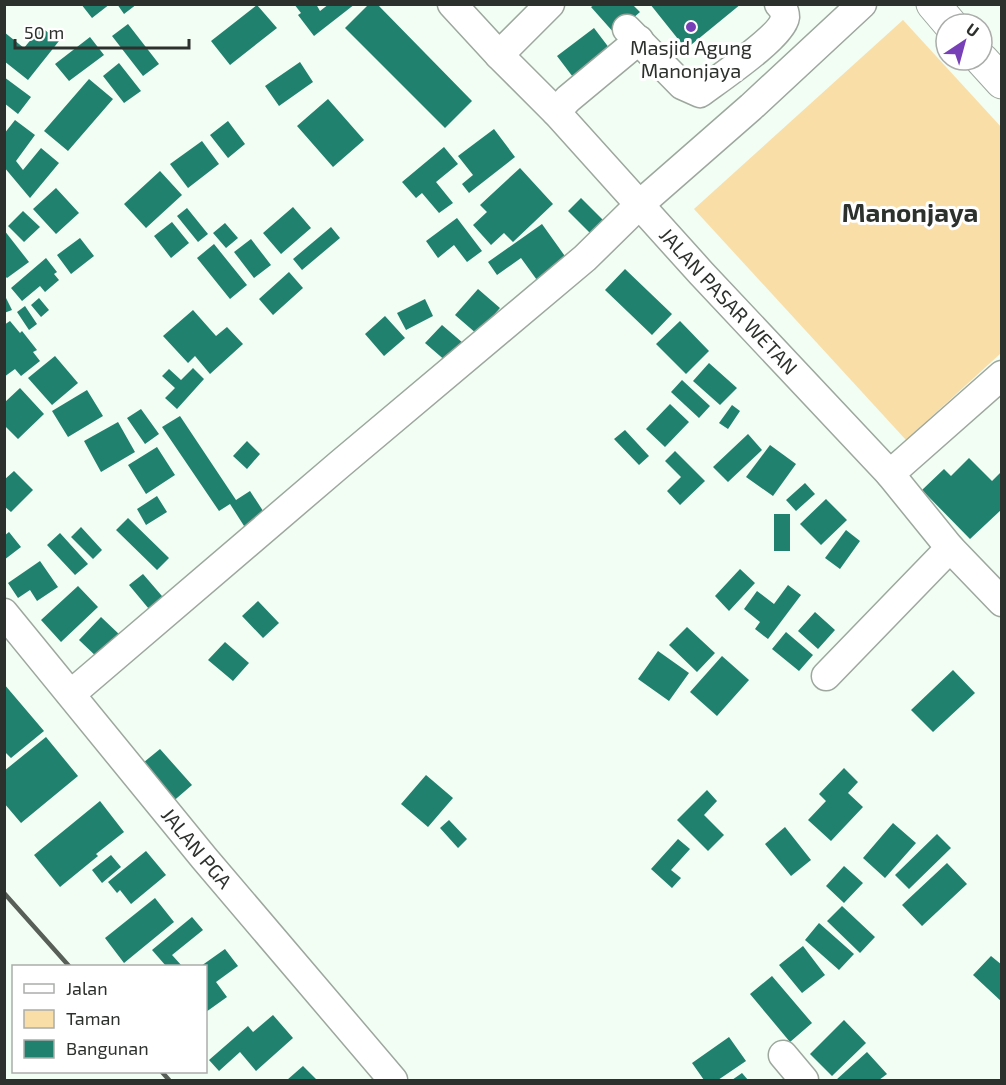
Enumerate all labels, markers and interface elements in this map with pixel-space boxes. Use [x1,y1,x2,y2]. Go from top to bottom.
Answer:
scale bar [15,12,189,50]
north arrow [934,12,994,72]
text: U [963,19,983,40]
marker: Masjid Agung Manonjaya [684,20,698,34]
text: 50 m [24,21,64,43]
place label: Masjid Agung Manonjaya [630,35,752,82]
district label: Manonjaya [842,196,978,228]
street label: JALAN PASAR WETAN [655,222,803,379]
street label: JALAN PGA [157,803,238,893]
legend [12,965,207,1073]
text: Jalan [66,977,108,999]
text: Taman [66,1007,121,1029]
text: Bangunan [66,1037,149,1059]

